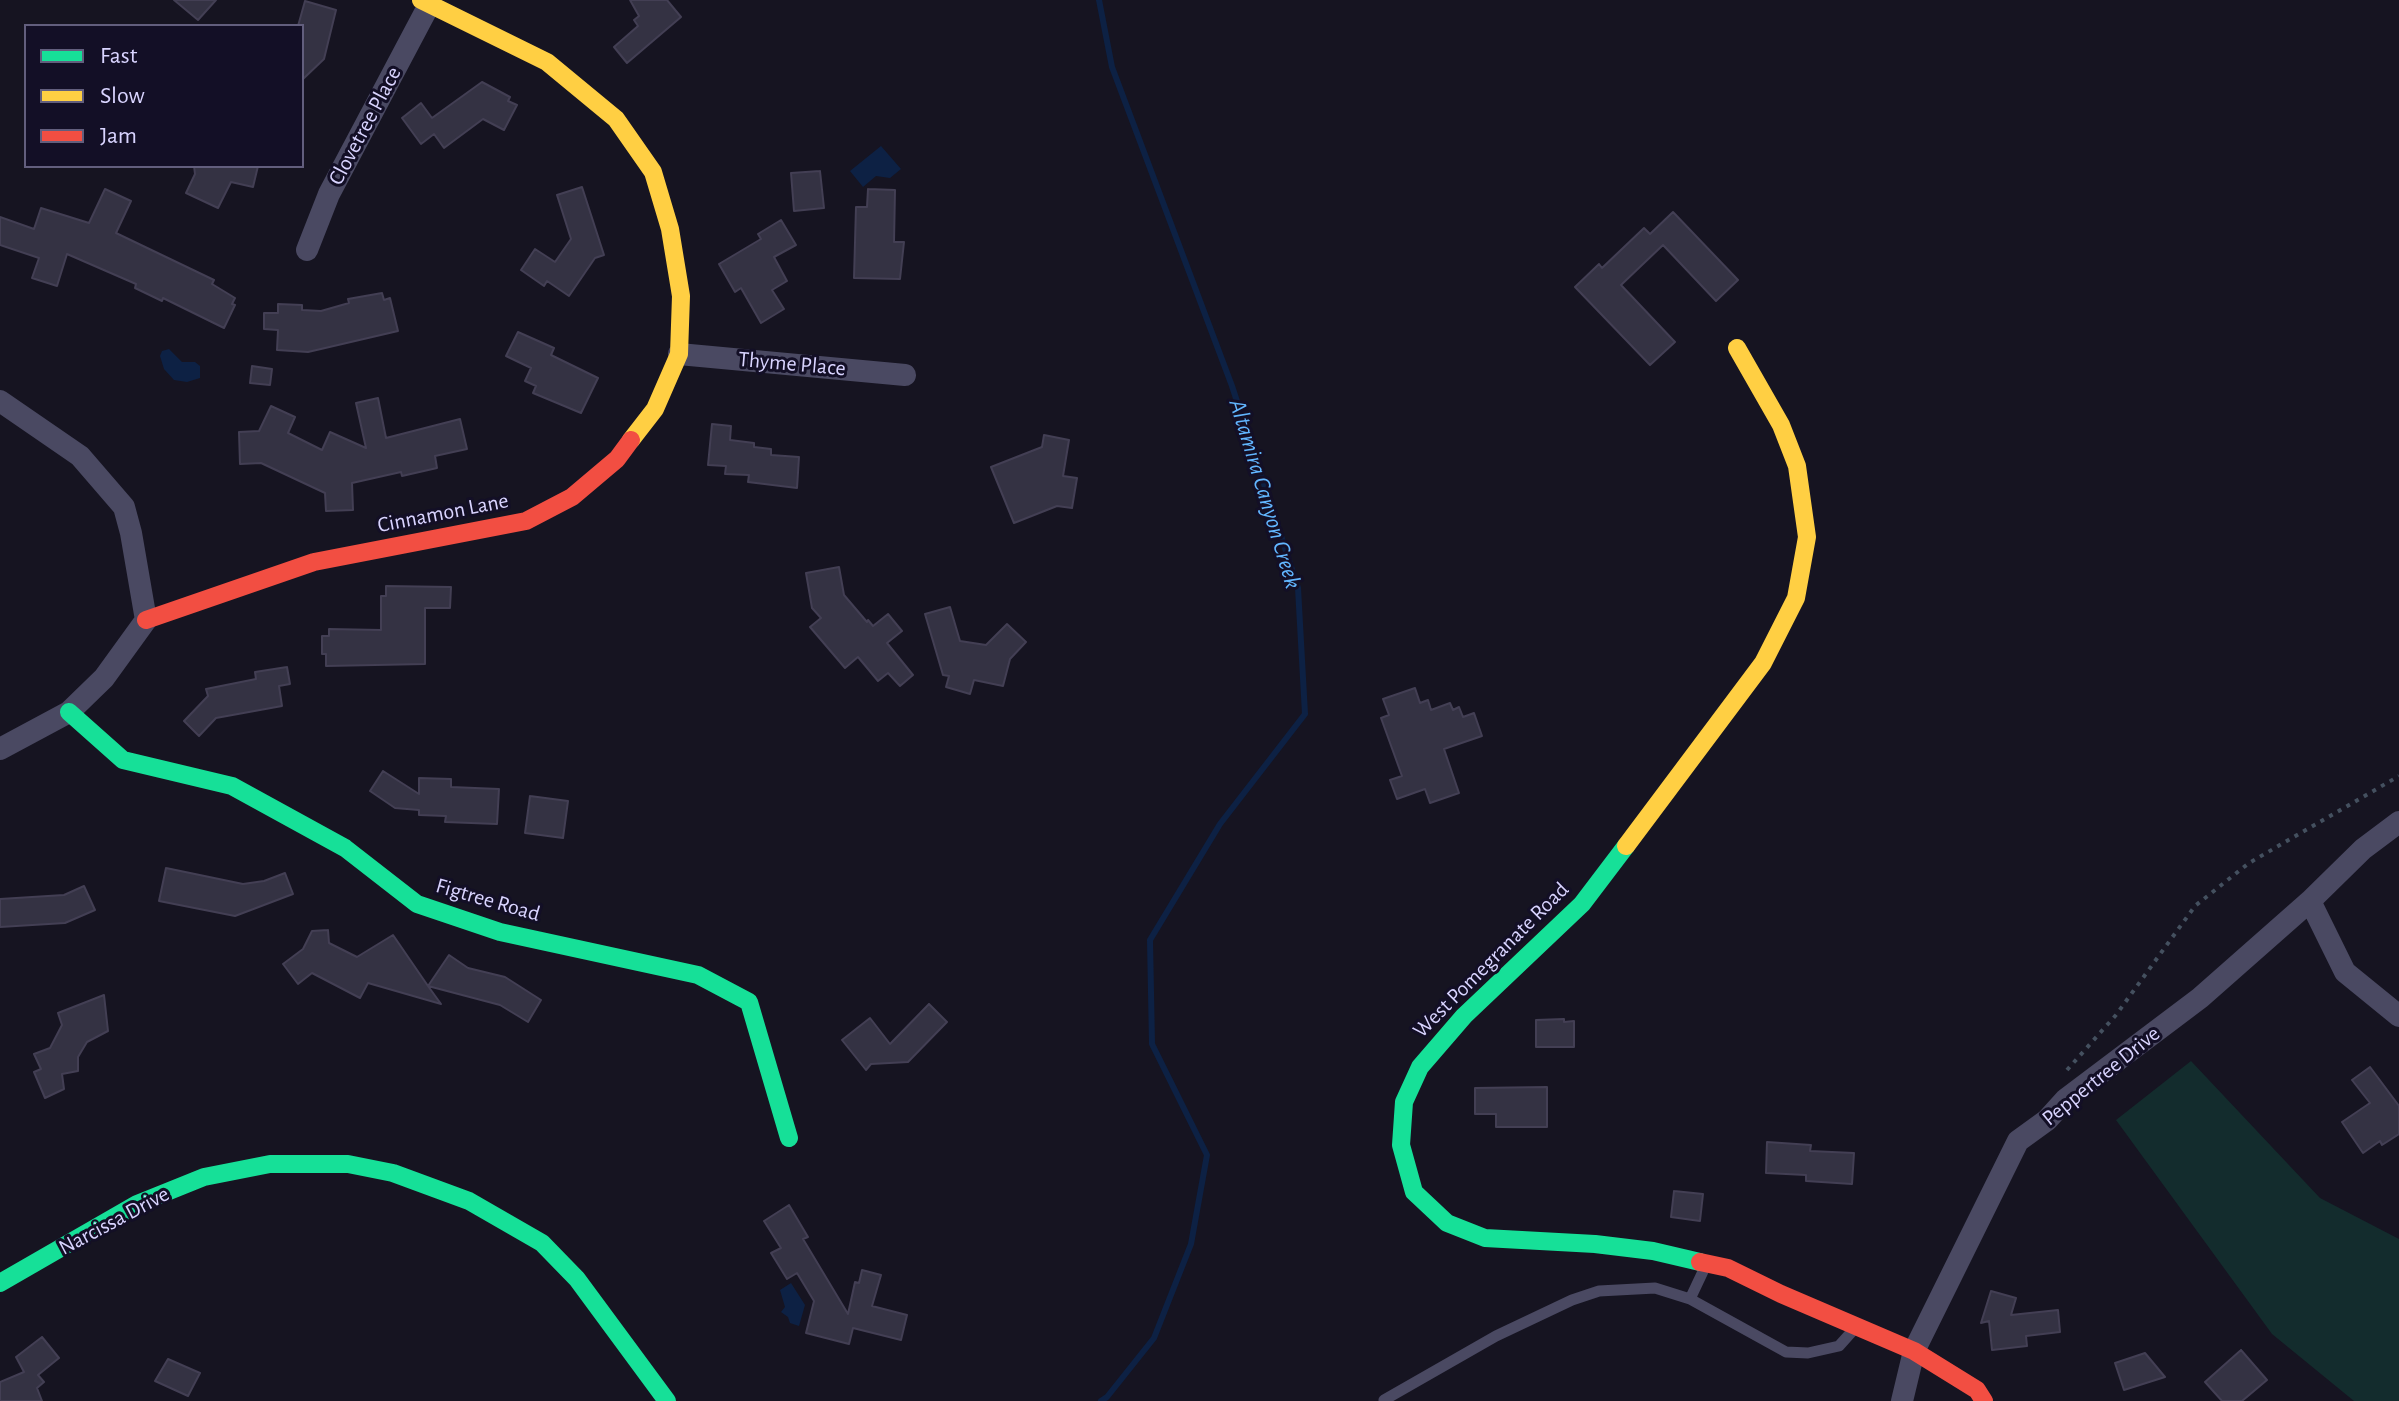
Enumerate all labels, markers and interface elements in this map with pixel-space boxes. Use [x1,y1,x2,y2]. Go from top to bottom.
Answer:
legend [24,24,304,168]
text: Fast [100,44,137,68]
street label: Clovetree Place [323,62,407,190]
text: Slow [100,84,145,108]
text: Jam [100,124,137,148]
street label: Thyme Place [737,346,847,382]
water label: Altamira Canyon Creek [1222,396,1308,592]
street label: Cinnamon Lane [375,487,511,539]
street label: Figtree Road [433,873,543,927]
street label: West Pomegranate Road [1408,877,1574,1043]
street label: Peppertree Drive [2037,1020,2165,1132]
street label: Narcissa Drive [54,1181,174,1261]

